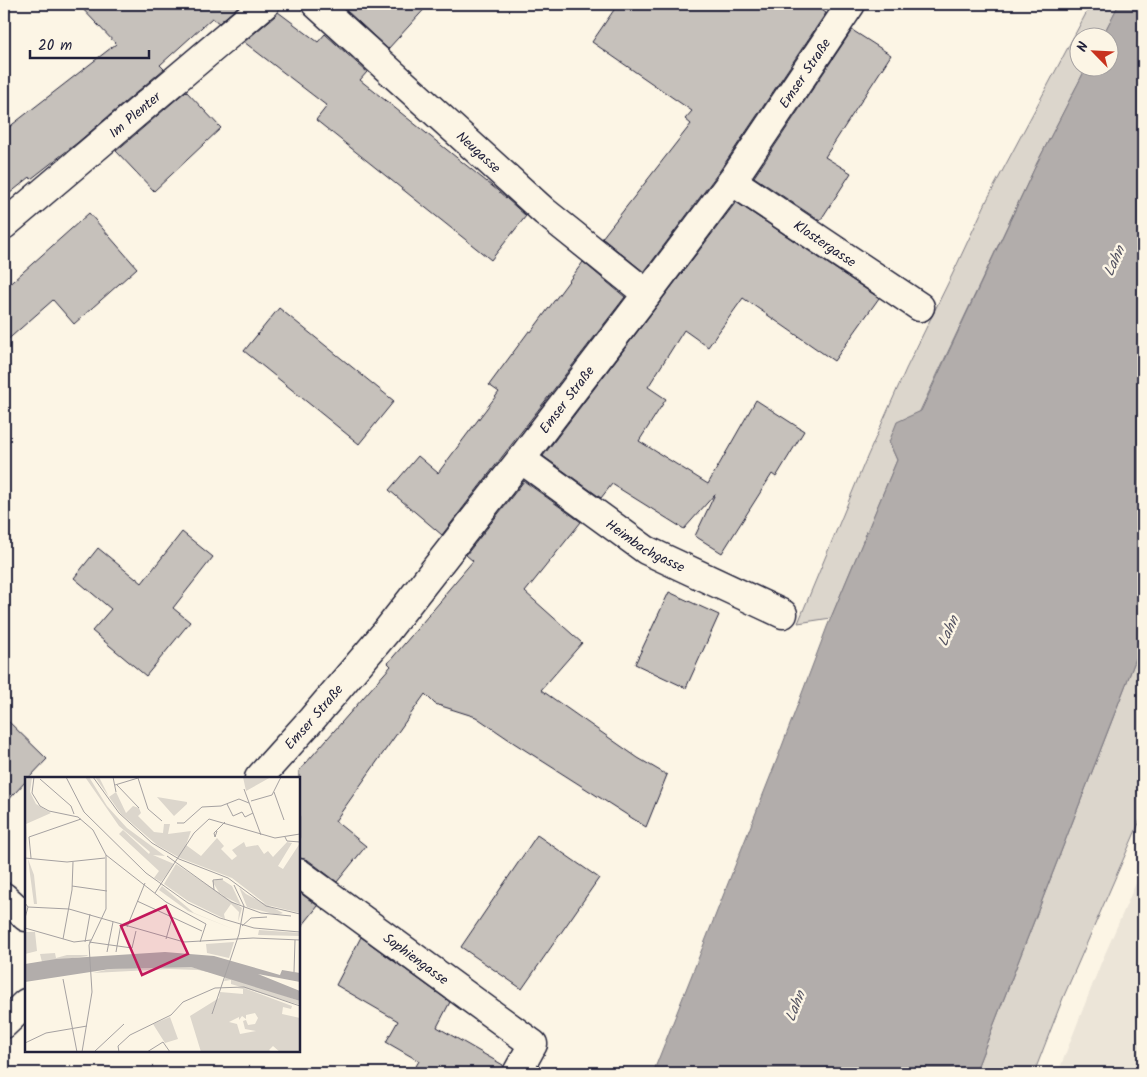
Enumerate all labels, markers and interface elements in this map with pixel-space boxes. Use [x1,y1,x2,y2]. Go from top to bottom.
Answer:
scale bar [30,28,149,60]
north arrow [1070,28,1120,78]
text: 20 m [38,34,72,58]
street label: Emser Straße [774,34,837,113]
text: N [1071,38,1095,56]
street label: Im Plenter [104,86,167,144]
street label: Neugasse [451,126,506,179]
street label: Klostergasse [788,215,861,274]
water label: Lahn [1098,241,1133,281]
street label: Emser Straße [534,361,601,439]
street label: Heimbachgasse [601,514,689,579]
water label: Lahn [932,611,967,651]
street label: Emser Straße [279,679,349,755]
inset map [25,777,300,1052]
street label: Sophiengasse [378,928,453,991]
water label: Lahn [779,987,813,1025]

